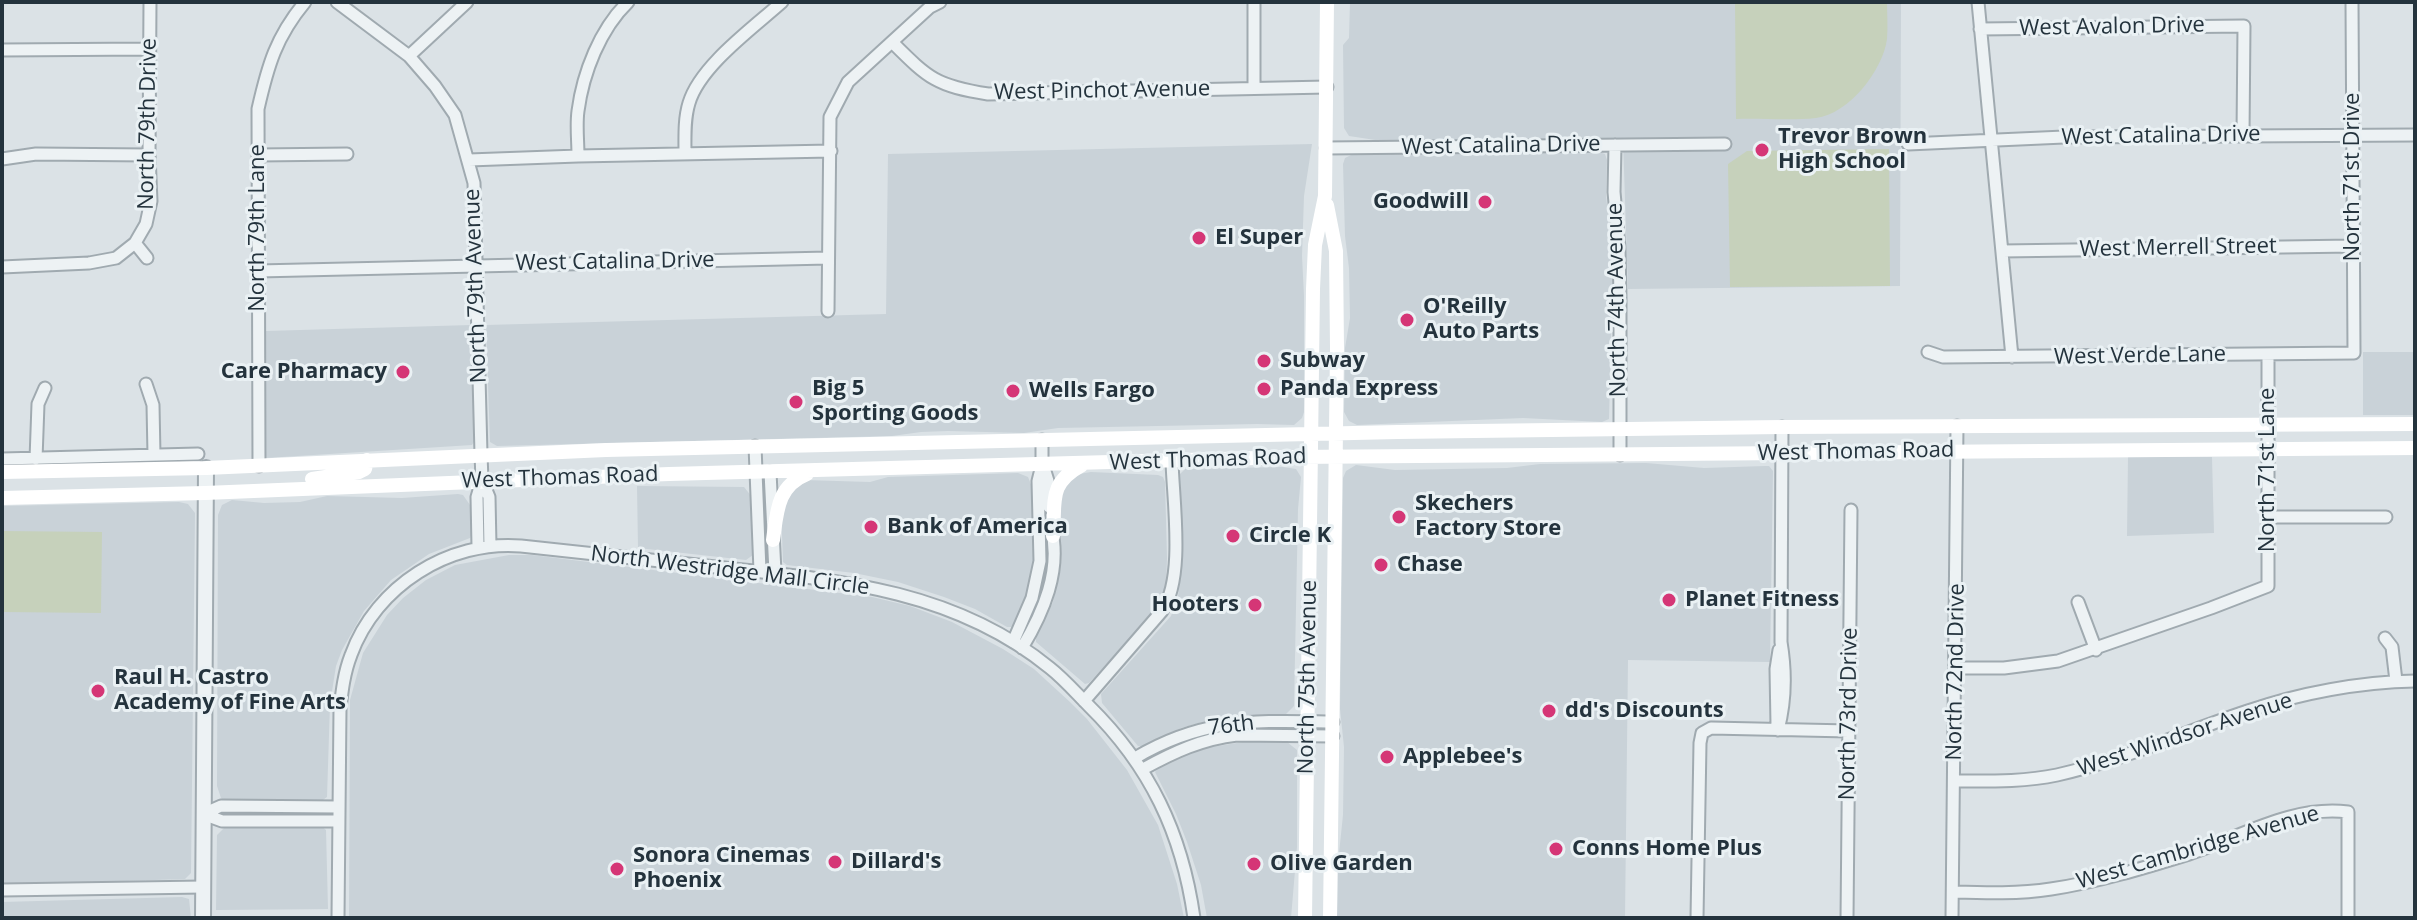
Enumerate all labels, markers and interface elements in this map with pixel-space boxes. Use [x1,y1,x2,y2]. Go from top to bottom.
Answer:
street label: West Avalon Drive [2019,12,2205,42]
street label: North 79th Drive [133,38,163,210]
street label: West Pinchot Avenue [994,76,1210,106]
street label: North 71st Drive [2340,93,2366,261]
street label: West Catalina Drive [2061,121,2261,151]
place label: Trevor Brown High School [1778,124,1927,176]
street label: West Catalina Drive [1401,131,1601,161]
marker: Trevor Brown High School [1753,141,1771,159]
street label: North 79th Lane [245,144,271,312]
street label: North 79th Avenue [459,188,493,384]
place label: Goodwill [1373,189,1469,215]
marker: Goodwill [1476,193,1494,211]
street label: North 74th Avenue [1602,202,1632,398]
place label: El Super [1215,225,1303,251]
marker: El Super [1190,229,1208,247]
street label: West Merrell Street [2079,233,2277,263]
street label: West Catalina Drive [515,247,715,277]
place label: O'Reilly Auto Parts [1423,294,1539,346]
marker: O'Reilly Auto Parts [1398,311,1416,329]
street label: West Verde Lane [2054,341,2226,371]
place label: Subway [1280,348,1365,374]
marker: Subway [1255,352,1273,370]
place label: Care Pharmacy [221,359,387,385]
marker: Care Pharmacy [394,363,412,381]
place label: Big 5 Sporting Goods [812,376,979,428]
place label: Panda Express [1280,376,1438,402]
place label: Wells Fargo [1029,378,1155,404]
marker: Panda Express [1255,380,1273,398]
marker: Wells Fargo [1004,382,1022,400]
street label: North 71st Lane [2255,388,2281,552]
marker: Big 5 Sporting Goods [787,393,805,411]
street label: West Thomas Road [1757,437,1955,467]
street label: West Thomas Road [1109,443,1307,477]
street label: West Thomas Road [461,461,659,495]
place label: Skechers Factory Store [1415,491,1561,542]
marker: Skechers Factory Store [1390,508,1408,526]
place label: Bank of America [887,514,1068,540]
marker: Bank of America [862,518,880,536]
place label: Circle K [1249,523,1331,549]
marker: Circle K [1224,527,1242,545]
street label: North Westridge Mall Circle [589,541,871,601]
place label: Chase [1397,552,1463,578]
marker: Chase [1372,556,1390,574]
street label: North 75th Avenue [1293,579,1323,775]
street label: North 72nd Drive [1941,583,1971,761]
place label: Planet Fitness [1685,587,1839,613]
marker: Planet Fitness [1660,591,1678,609]
place label: Hooters [1151,592,1239,618]
marker: Hooters [1246,596,1264,614]
street label: North 73rd Drive [1834,627,1864,801]
place label: Raul H. Castro Academy of Fine Arts [114,665,346,716]
marker: Raul H. Castro Academy of Fine Arts [89,682,107,700]
street label: West Windsor Avenue [2074,688,2296,782]
place label: dd's Discounts [1565,698,1724,724]
marker: dd's Discounts [1540,702,1558,720]
street label: 76th [1206,710,1256,742]
place label: Applebee's [1403,744,1522,770]
marker: Applebee's [1378,748,1396,766]
street label: West Cambridge Avenue [2074,801,2322,895]
place label: Conns Home Plus [1572,836,1762,862]
marker: Conns Home Plus [1547,840,1565,858]
place label: Sonora Cinemas Phoenix [633,843,810,894]
place label: Dillard's [851,849,941,875]
place label: Olive Garden [1270,851,1413,877]
marker: Dillard's [826,853,844,871]
marker: Olive Garden [1245,855,1263,873]
marker: Sonora Cinemas Phoenix [608,860,626,878]

